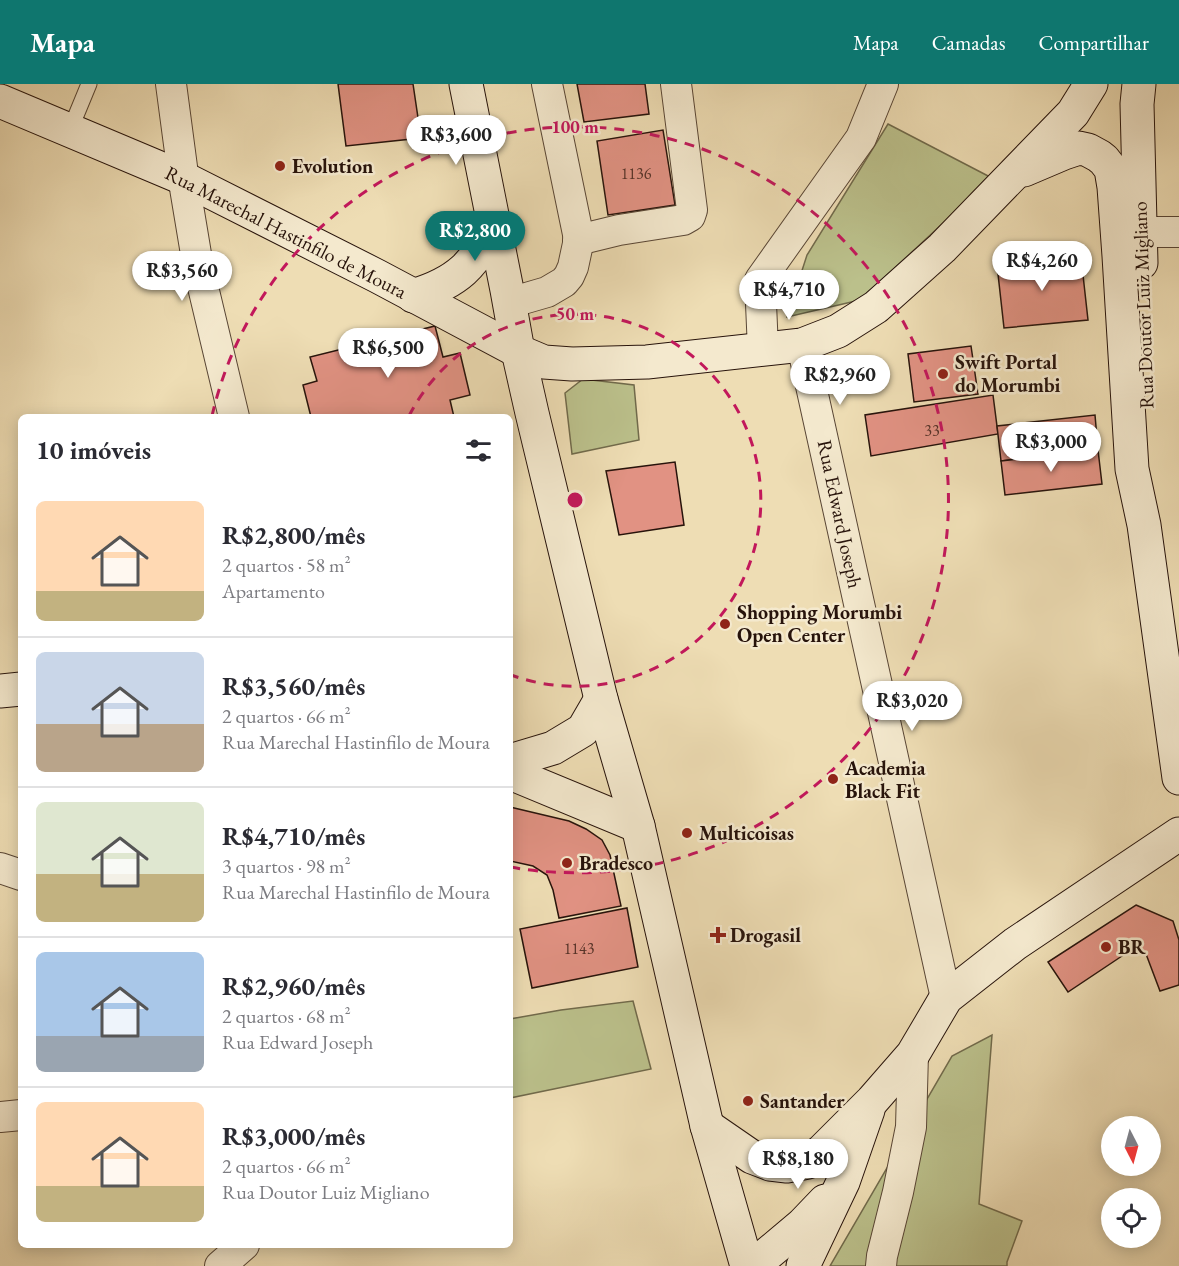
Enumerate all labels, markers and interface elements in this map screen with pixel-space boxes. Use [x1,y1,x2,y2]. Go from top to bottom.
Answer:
text: Mapa [30,24,95,60]
text: Mapa [853,29,899,56]
text: Camadas [932,29,1005,56]
text: Compartilhar [1038,29,1149,56]
pin: R$3,600 [401,115,511,166]
text: 100 m [551,115,599,138]
text: R$3,600 [420,121,492,147]
place label: Evolution [292,153,373,179]
marker: Evolution [273,159,287,173]
street label: Rua Marechal Hastinfilo de Moura [161,160,411,304]
house number: 1136 [621,163,652,184]
street label: Rua Doutor Luiz Migliano [1126,201,1160,409]
pin: R$2,800 [420,211,530,262]
text: R$2,800 [439,217,511,243]
pin: R$4,260 [987,241,1097,292]
text: R$4,260 [1006,247,1078,273]
pin: R$3,560 [127,251,237,302]
text: R$3,560 [146,257,218,283]
pin: R$4,710 [734,270,844,321]
text: R$4,710 [753,276,825,302]
text: 50 m [556,302,594,325]
pin: R$6,500 [333,328,443,379]
text: R$6,500 [352,334,424,360]
place label: Swift Portal do Morumbi [955,349,1061,398]
pin: R$2,960 [785,355,895,406]
text: R$2,960 [804,361,876,387]
marker: Swift Portal do Morumbi [936,367,950,381]
house number: 33 [924,420,940,441]
pin: R$3,000 [996,422,1106,473]
text: R$3,000 [1015,428,1087,454]
text: 10 imóveis [36,433,151,467]
icon: filters [462,434,495,467]
street label: Rua Edward Joseph [812,437,868,591]
centre of rings [565,490,585,510]
text: R$2,800/mês [222,518,365,552]
icon: home [84,525,156,597]
text: 2 quartos · 58 m² [222,552,351,578]
text: Apartamento [222,578,325,604]
place label: Shopping Morumbi Open Center [737,599,902,648]
marker: Shopping Morumbi Open Center [718,617,732,631]
text: R$3,560/mês [222,669,365,703]
icon: home [84,676,156,748]
pin: R$3,020 [857,681,967,732]
text: R$3,020 [876,687,948,713]
text: 2 quartos · 66 m² [222,703,351,729]
text: Rua Marechal Hastinfilo de Moura [222,729,490,755]
place label: Academia Black Fit [844,755,926,804]
marker: Academia Black Fit [826,772,840,786]
text: R$4,710/mês [222,819,365,853]
place label: Multicoisas [699,820,794,846]
icon: home [84,826,156,898]
marker: Multicoisas [680,826,694,840]
place label: Bradesco [579,850,653,876]
text: 3 quartos · 98 m² [222,853,351,879]
marker: Bradesco [560,856,574,870]
text: Rua Marechal Hastinfilo de Moura [222,879,490,905]
place label: Drogasil [730,922,801,948]
marker: Drogasil [711,928,725,942]
place label: BR [1118,934,1147,960]
house number: 1143 [564,938,595,959]
marker: BR [1099,940,1113,954]
text: R$2,960/mês [222,969,365,1003]
icon: home [84,976,156,1048]
text: 2 quartos · 68 m² [222,1003,351,1029]
text: Rua Edward Joseph [222,1029,373,1055]
place label: Santander [760,1088,845,1114]
marker: Santander [741,1094,755,1108]
north arrow [1101,1116,1161,1176]
map controls [1101,1116,1161,1248]
text: R$3,000/mês [222,1119,365,1153]
icon: home [84,1126,156,1198]
pin: R$8,180 [743,1139,853,1190]
text: R$8,180 [762,1145,834,1171]
text: 2 quartos · 66 m² [222,1153,351,1179]
text: Rua Doutor Luiz Migliano [222,1179,430,1205]
button: locate [1101,1188,1161,1248]

